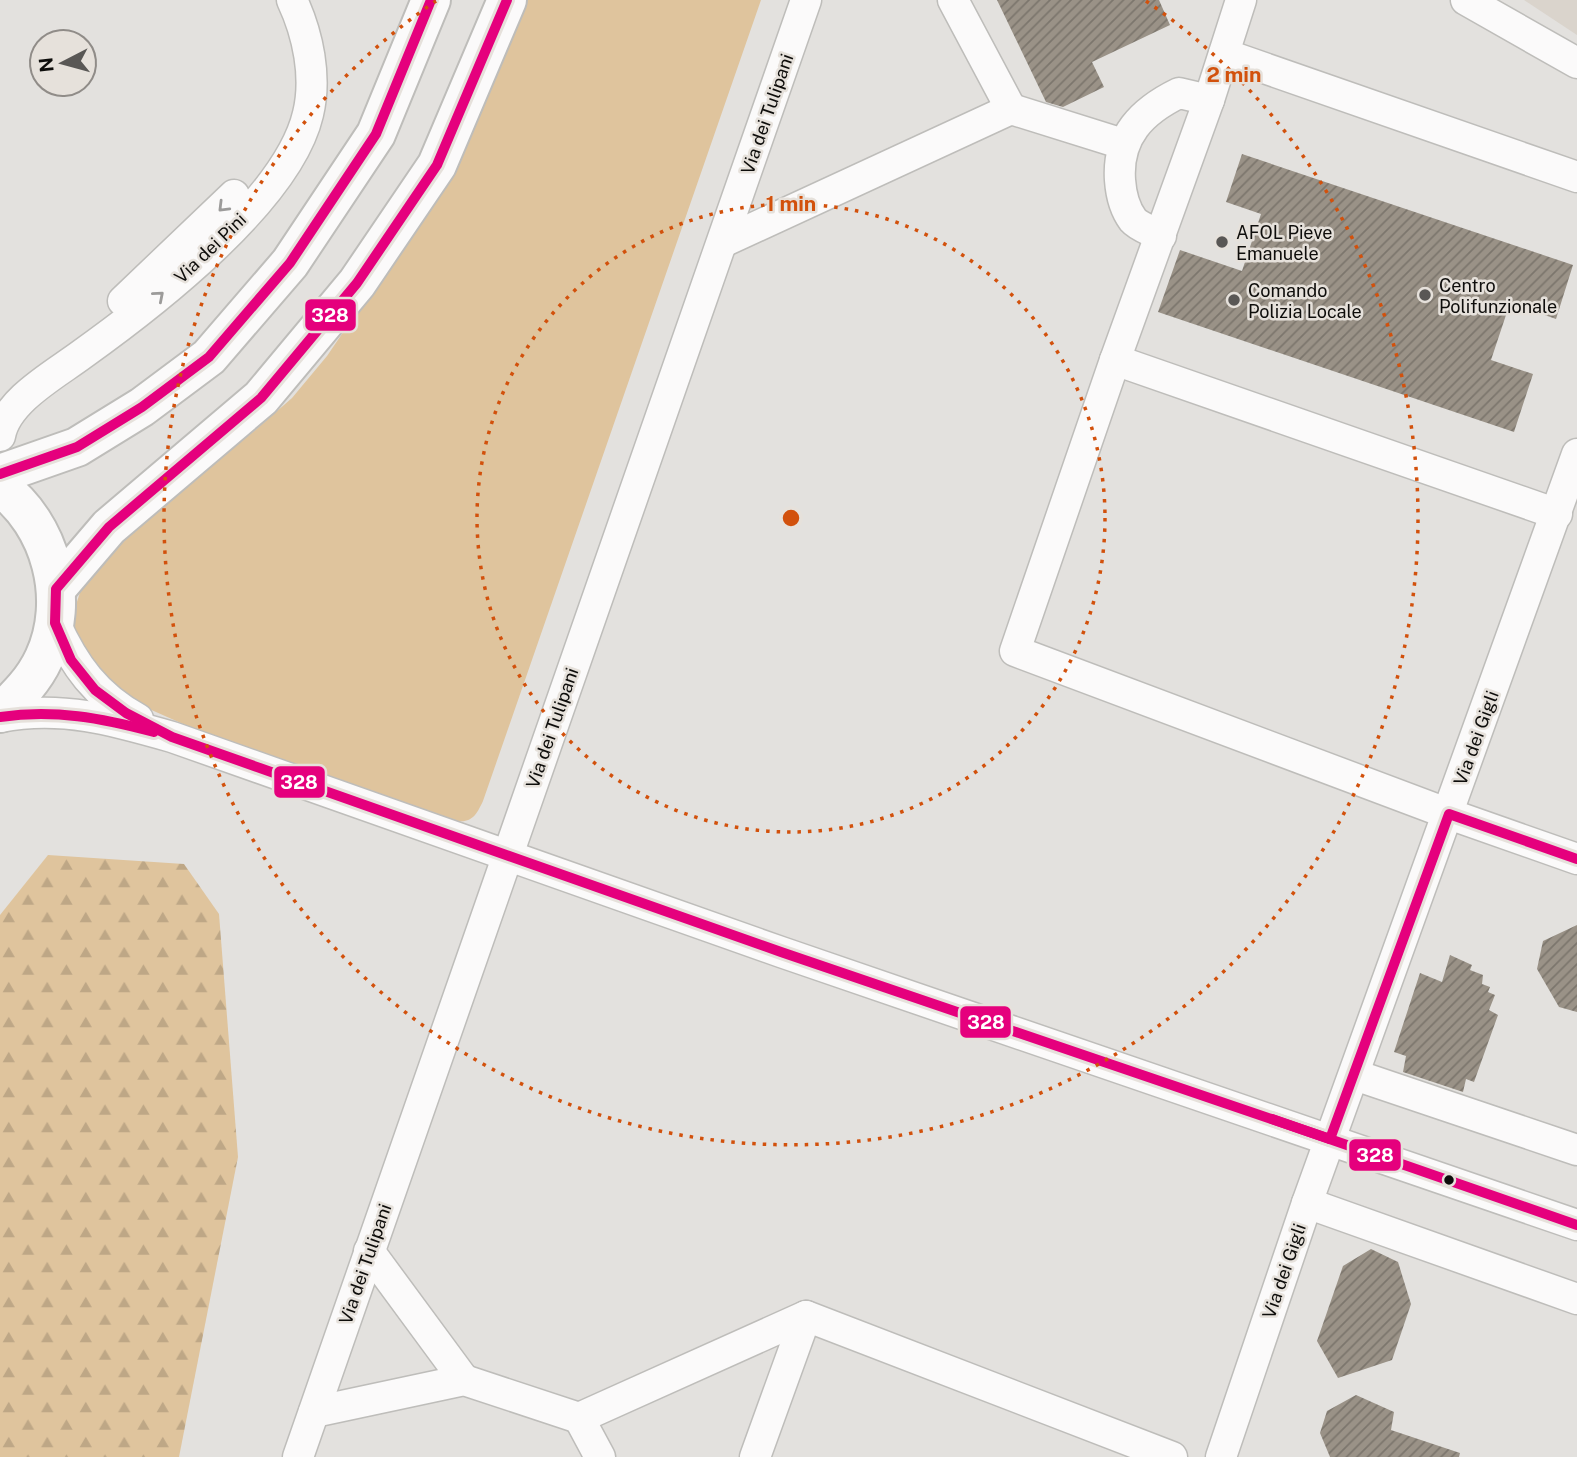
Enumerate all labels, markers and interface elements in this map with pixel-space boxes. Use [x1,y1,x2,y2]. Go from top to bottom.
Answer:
north arrow [28,28,98,98]
street label: Via dei Tulipani [737,51,797,177]
text: N [34,56,58,73]
text: 2 min [1206,62,1262,87]
text: 1 min [766,191,816,216]
one-way arrow [219,198,232,211]
street label: Via dei Pini [170,209,250,287]
place label: AFOL Pieve Emanuele [1236,222,1332,264]
marker: AFOL Pieve Emanuele [1214,234,1230,250]
place label: Centro Polifunzionale [1439,275,1557,317]
place label: Comando Polizia Locale [1248,280,1362,322]
marker: Centro Polifunzionale [1417,287,1433,303]
one-way arrow [151,292,164,304]
marker: Comando Polizia Locale [1226,292,1242,308]
line badge: 328 [304,298,357,332]
text: 328 [311,304,349,326]
centre of rings [779,506,803,530]
street label: Via dei Tulipani [522,665,582,791]
street label: Via dei Gigli [1449,688,1503,788]
line badge: 328 [273,765,326,799]
text: 328 [280,771,318,793]
line badge: 328 [959,1005,1012,1039]
text: 328 [967,1011,1005,1033]
line badge: 328 [1348,1138,1402,1172]
text: 328 [1356,1144,1394,1166]
unlabelled marker [1442,1173,1456,1187]
street label: Via dei Tulipani [335,1201,395,1327]
street label: Via dei Gigli [1258,1221,1310,1321]

